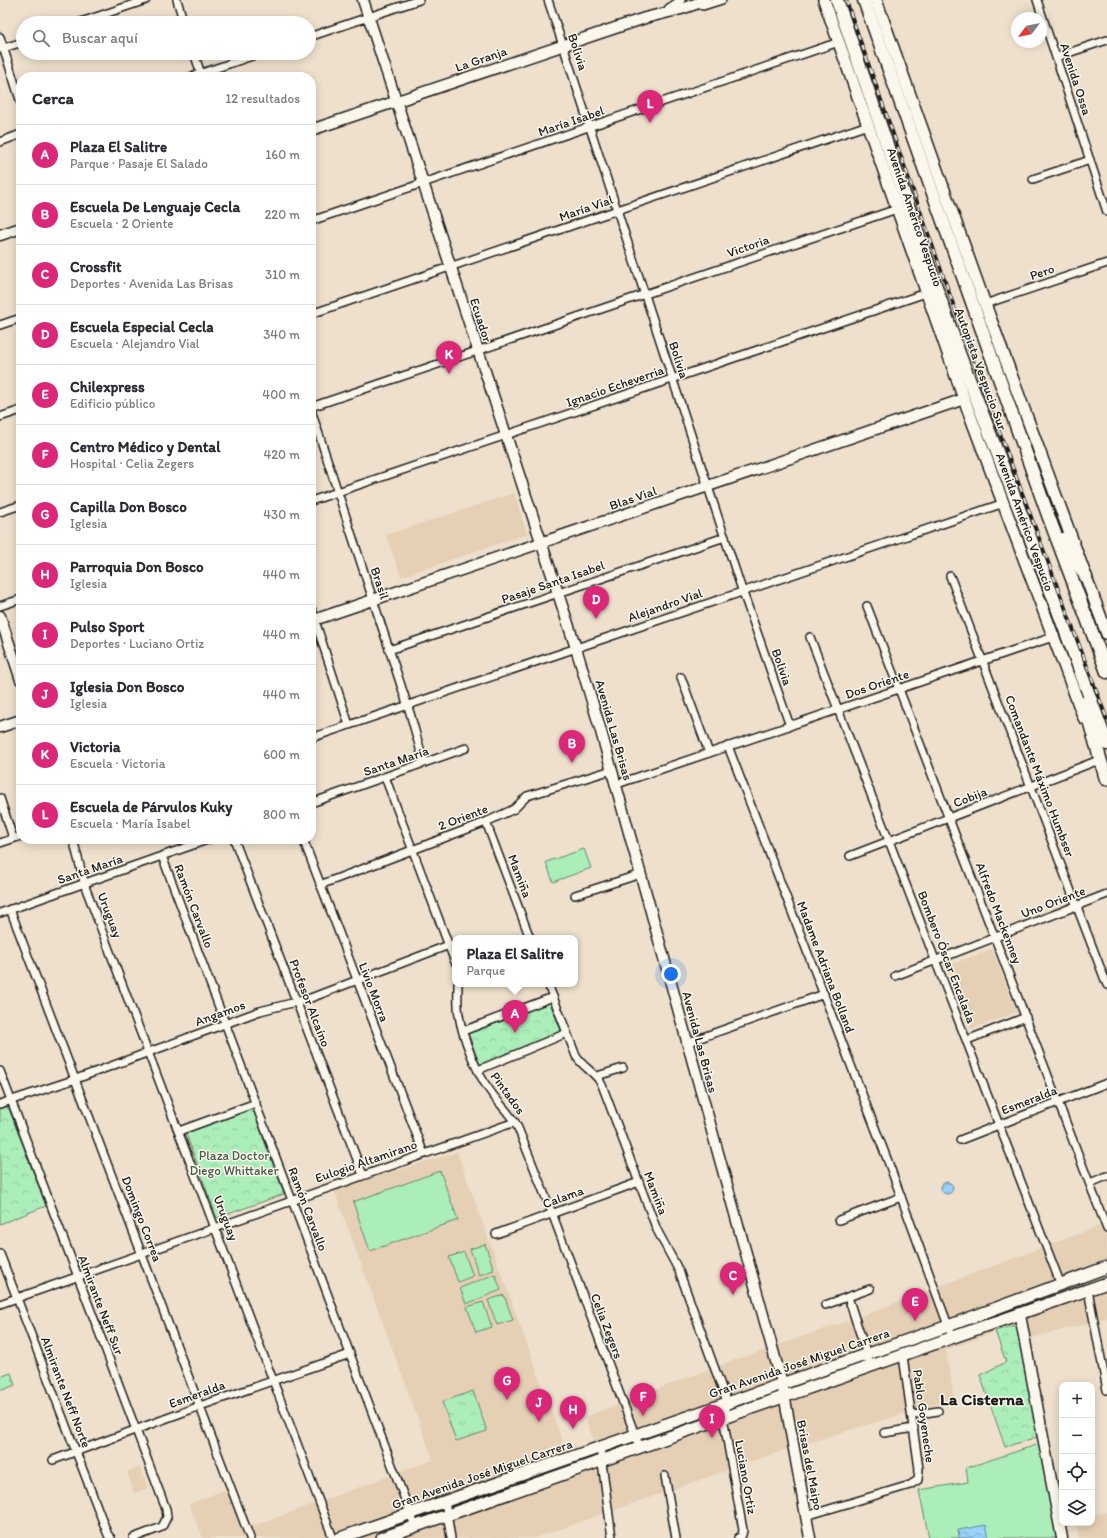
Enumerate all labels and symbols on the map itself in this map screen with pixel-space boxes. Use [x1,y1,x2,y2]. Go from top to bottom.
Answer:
north arrow [1011,12,1047,48]
street label: Bolivia [565,32,591,73]
street label: Avenida Ossa [1057,41,1095,117]
street label: La Granja [453,43,509,75]
pin: L [637,90,663,123]
street label: María Isabel [536,103,606,139]
street label: Avenida Américo Vespucio [884,146,946,289]
street label: María Vial [557,192,615,224]
street label: Victoria [725,232,771,260]
street label: Pero [1028,261,1057,283]
street label: Ecuador [467,296,495,345]
street label: Autopista Vespucio Sur [952,306,1010,432]
street label: Bolivia [666,340,692,381]
pin: K [436,341,462,374]
street label: Ignacio Echeverria [564,362,666,410]
street label: Avenida Américo Vespucio [993,451,1057,594]
street label: Blas Vial [607,483,659,513]
street label: Pasaje Santa Isabel [499,557,607,607]
street label: Brasil [368,565,392,601]
street label: Alejandro Vial [626,585,705,625]
pin: D [583,586,609,619]
street label: Bolivia [769,647,795,688]
street label: Dos Oriente [843,666,911,702]
street label: Avenida Las Brisas [592,678,636,782]
street label: Comandante Máximo Humbser [1002,693,1078,859]
pin: B [559,730,585,763]
street label: Santa María [361,743,431,779]
street label: Cobija [951,784,989,810]
street label: 2 Oriente [436,801,490,833]
street label: Santa María [55,851,125,887]
street label: Mamiña [505,852,535,900]
street label: Alfredo Mackenney [973,860,1025,966]
street label: Ramón Carvallo [171,862,217,950]
street label: Uno Oriente [1019,883,1087,921]
street label: Bombero Óscar Encalada [915,889,979,1026]
street label: Uruguay [94,890,126,940]
street label: Madame Adriana Bolland [794,899,858,1035]
street label: Profesor Alcaíno [286,957,334,1049]
street label: Livio Morra [356,960,392,1024]
your location [661,964,681,984]
street label: Avenida Las Brisas [679,990,721,1094]
street label: Angamos [193,997,247,1029]
pin: A [502,1000,528,1033]
street label: Pintados [488,1069,529,1117]
street label: Esmeralda [999,1082,1059,1117]
street label: Eulogio Altamirano [313,1136,419,1186]
park label: Plaza Doctor Diego Whittaker [189,1148,279,1178]
street label: Ramón Carvallo [285,1165,331,1253]
street label: Mamiña [641,1169,671,1217]
street label: Domingo Correa [119,1174,165,1264]
street label: Calama [541,1183,586,1211]
street label: Uruguay [210,1193,242,1243]
street label: Almirante Neff Sur [75,1253,127,1358]
pin: C [720,1262,746,1295]
pin: E [902,1288,928,1321]
street label: Celia Zegers [588,1291,626,1361]
street label: Gran Avenida José Miguel Carrera [707,1325,892,1401]
street label: Almirante Neff Norte [38,1334,94,1450]
pin: G [494,1367,520,1400]
street label: Pablo Goyeneche [910,1368,938,1464]
street label: Esmeralda [167,1377,227,1411]
pin: F [630,1383,656,1416]
pin: J [526,1389,552,1422]
district label: La Cisterna [940,1389,1024,1409]
pin: H [560,1396,586,1429]
pin: I [699,1405,725,1438]
street label: Brisas del Maipo [794,1419,826,1512]
street label: Gran Avenida José Miguel Carrera [390,1436,575,1512]
street label: Luciano Ortiz [732,1439,760,1515]

